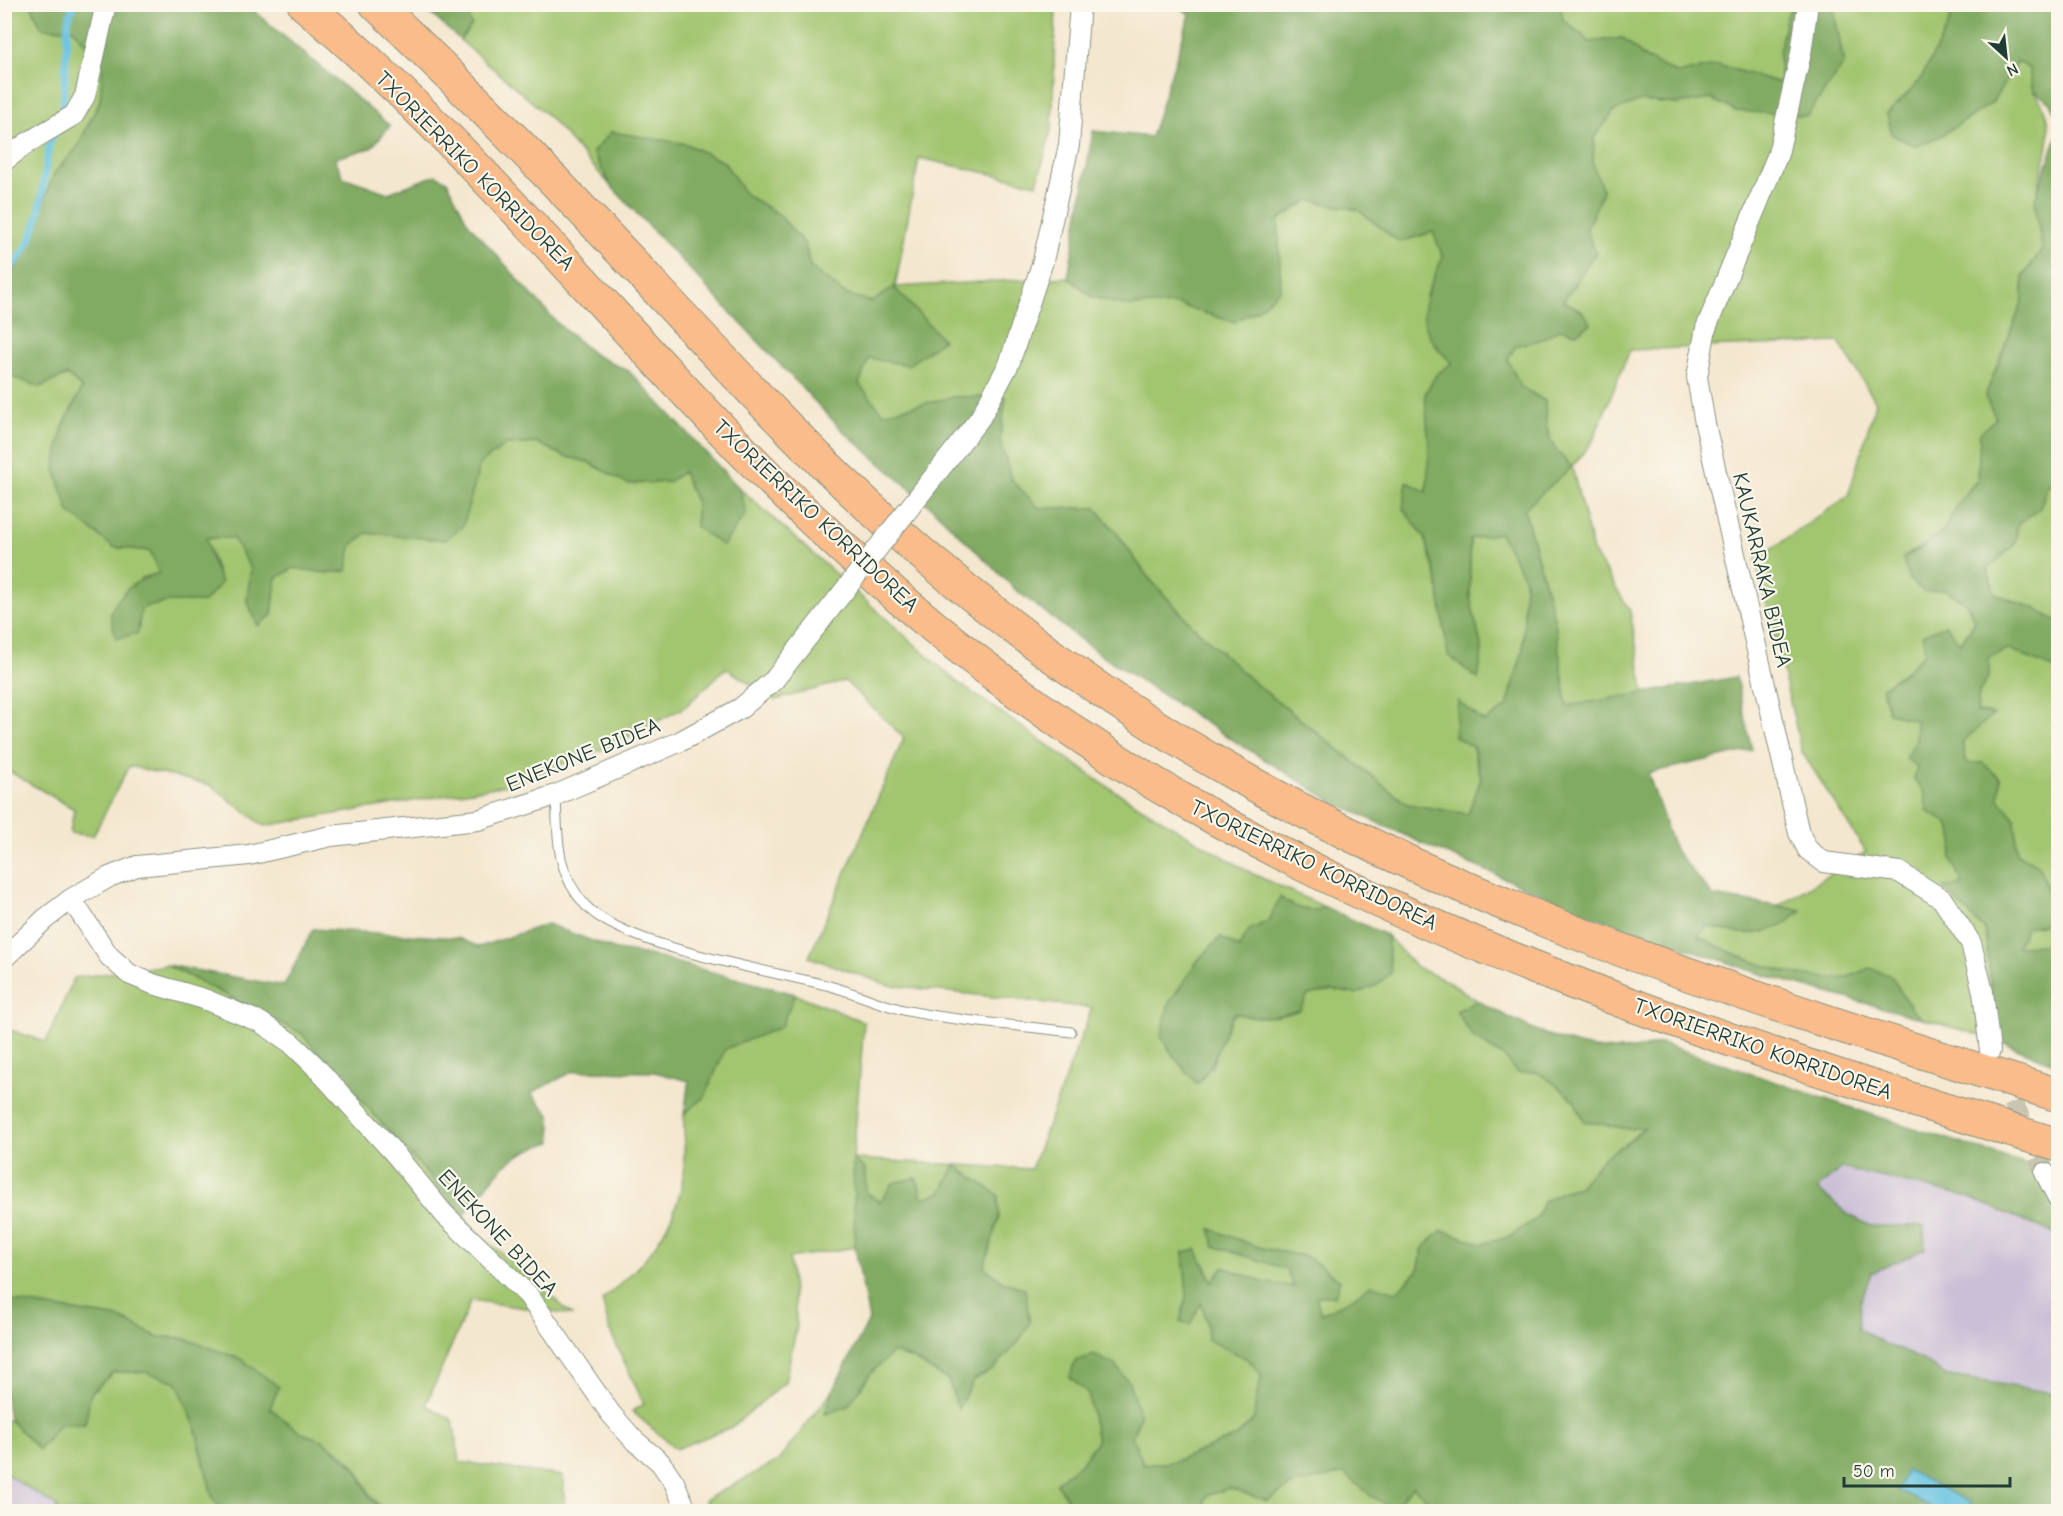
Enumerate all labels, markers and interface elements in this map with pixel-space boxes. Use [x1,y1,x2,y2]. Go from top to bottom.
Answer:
north arrow [1976,27,2036,87]
text: N [2004,59,2021,80]
street label: TXORIERRIKO KORRIDOREA [370,66,580,276]
street label: TXORIERRIKO KORRIDOREA [708,414,924,618]
street label: KAUKARRAKA BIDEA [1727,470,1797,670]
street label: ENEKONE BIDEA [502,712,664,798]
street label: TXORIERRIKO KORRIDOREA [1186,794,1442,936]
street label: TXORIERRIKO KORRIDOREA [1631,993,1896,1105]
street label: ENEKONE BIDEA [433,1164,564,1302]
scale bar [1844,1450,2010,1488]
text: 50 m [1853,1461,1895,1482]

